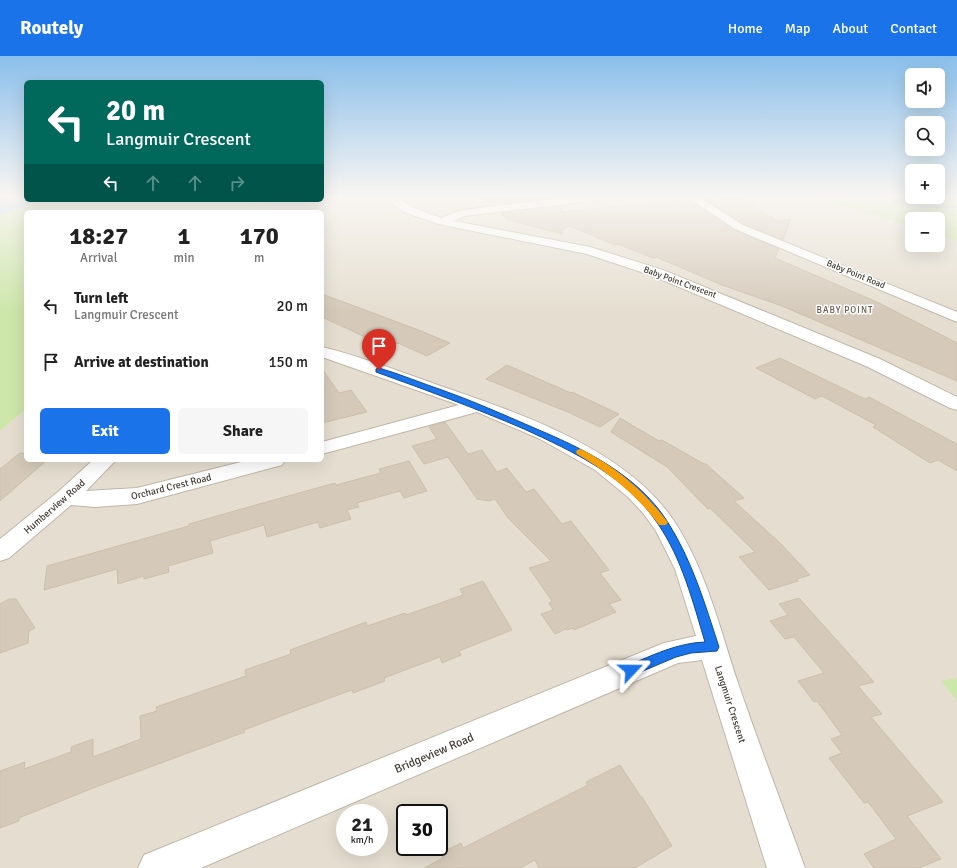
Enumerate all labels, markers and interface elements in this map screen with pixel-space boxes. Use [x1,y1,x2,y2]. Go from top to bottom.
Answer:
text: Routely [20,16,83,40]
text: Home [728,20,763,37]
text: Map [785,20,810,37]
text: About [832,20,868,37]
text: Contact [890,20,937,37]
map controls [905,68,945,252]
button: sound [905,68,945,108]
text: 20 m [106,94,165,128]
icon: left [40,96,92,148]
button: search [905,116,945,156]
text: Langmuir Crescent [106,128,251,150]
button: + [905,164,945,204]
icon: left [100,172,122,194]
icon: ahead [142,172,164,194]
icon: ahead [184,172,206,194]
icon: right [226,172,248,194]
button: − [905,212,945,252]
text: 18:27 [69,221,128,251]
text: 1 [178,221,190,251]
text: 170 [240,221,279,251]
text: Arrival [80,250,117,266]
text: min [174,250,195,266]
text: m [254,250,264,266]
street label: Baby Point Road [825,258,887,291]
street label: Baby Point Crescent [642,264,718,301]
text: Turn left [74,289,128,307]
icon: left [40,295,62,317]
text: 20 m [277,297,308,315]
district label: BABY POINT [817,305,873,316]
text: Langmuir Crescent [74,307,179,323]
pin [362,329,396,370]
icon: arrive [368,335,390,357]
icon: arrive [40,351,62,373]
text: Arrive at destination [74,353,209,371]
text: 150 m [268,353,308,371]
button: Exit [40,408,170,454]
button: Share [178,408,308,454]
street label: Orchard Crest Road [130,471,213,503]
street label: Humberview Road [22,477,88,537]
position arrow [610,649,652,691]
street label: Langmuir Crescent [712,664,748,745]
street label: Bridgeview Road [392,730,476,777]
speed limit sign: 30 [396,804,448,856]
text: 21 [351,812,373,837]
text: km/h [351,834,373,846]

